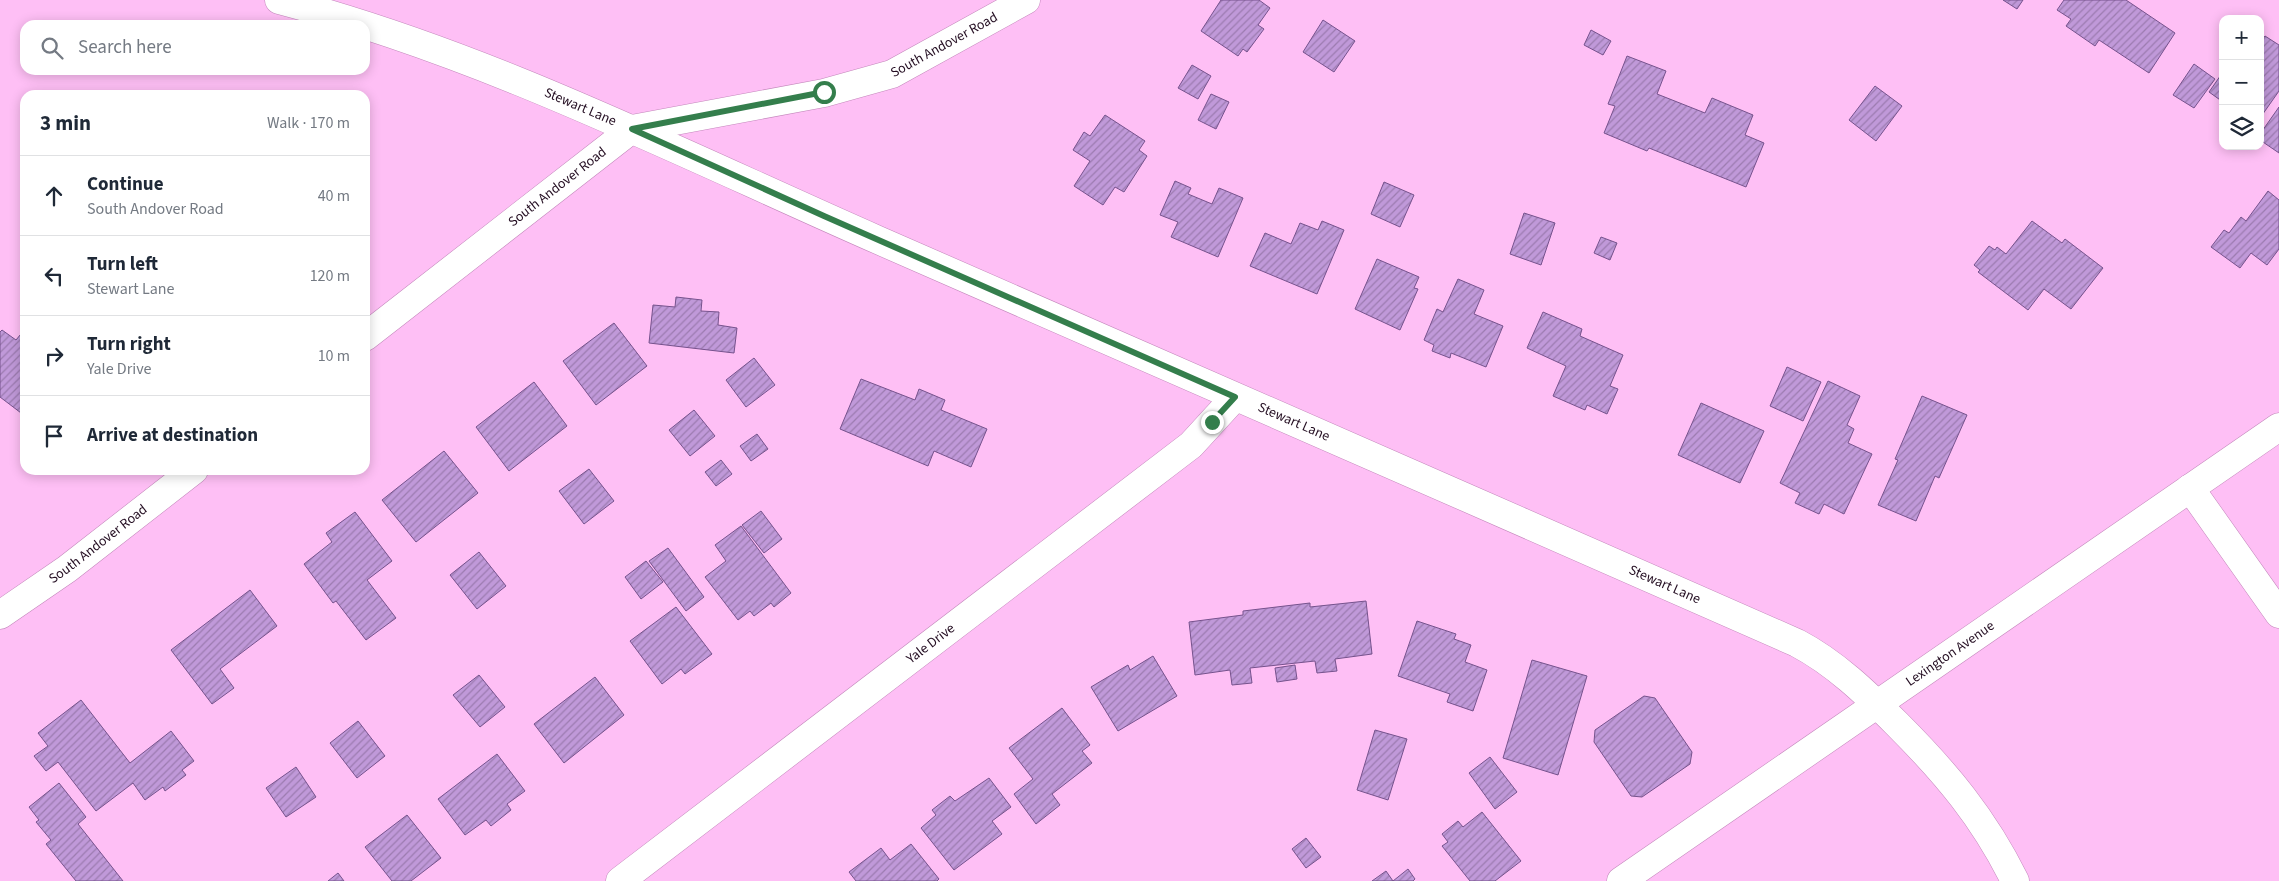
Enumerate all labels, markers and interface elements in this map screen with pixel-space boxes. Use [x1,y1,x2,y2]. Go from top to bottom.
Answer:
street label: South Andover Road [887,8,1001,83]
map controls [2219,15,2264,150]
button: + [2219,15,2264,60]
search box [20,20,370,75]
icon: search [38,34,66,62]
text: Search here [78,34,172,61]
button: − [2219,60,2264,105]
route start [813,81,836,104]
street label: Stewart Lane [541,83,619,131]
button: layers [2219,105,2264,150]
text: 3 min [40,108,91,138]
text: Walk · 170 m [267,112,350,134]
street label: South Andover Road [504,142,611,232]
text: Continue [87,171,164,198]
icon: ahead [40,182,68,210]
text: 40 m [318,185,350,207]
text: South Andover Road [87,198,224,220]
text: Turn left [87,251,158,278]
icon: left [40,262,68,290]
text: 120 m [310,265,350,287]
text: Stewart Lane [87,278,174,300]
text: Turn right [87,331,171,358]
icon: right [40,342,68,370]
text: 10 m [318,345,350,367]
text: Yale Drive [87,358,152,380]
street label: Stewart Lane [1255,397,1333,447]
route end [1201,411,1224,434]
icon: arrive [40,422,68,450]
text: Arrive at destination [87,422,258,449]
street label: South Andover Road [45,500,152,589]
street label: Stewart Lane [1626,560,1704,609]
street label: Lexington Avenue [1902,616,1999,692]
street label: Yale Drive [901,619,959,669]

